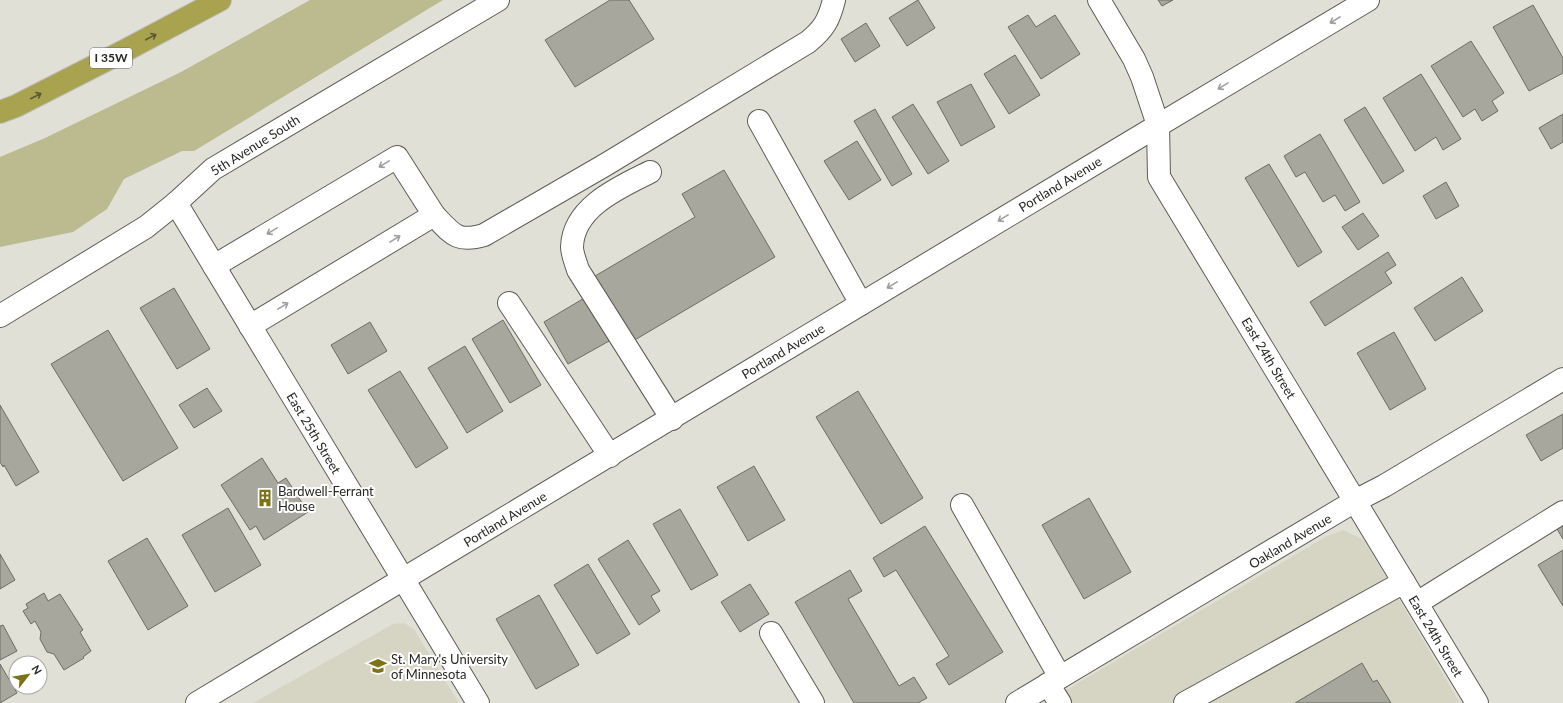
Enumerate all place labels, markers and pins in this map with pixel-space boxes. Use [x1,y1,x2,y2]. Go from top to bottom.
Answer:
place label: Bardwell-Ferrant House [278,483,374,514]
building icon: Bardwell-Ferrant House [255,488,275,508]
place label: St. Mary's University of Minnesota [391,651,508,682]
school or university icon: St. Mary's University of Minnesota [368,656,388,676]

